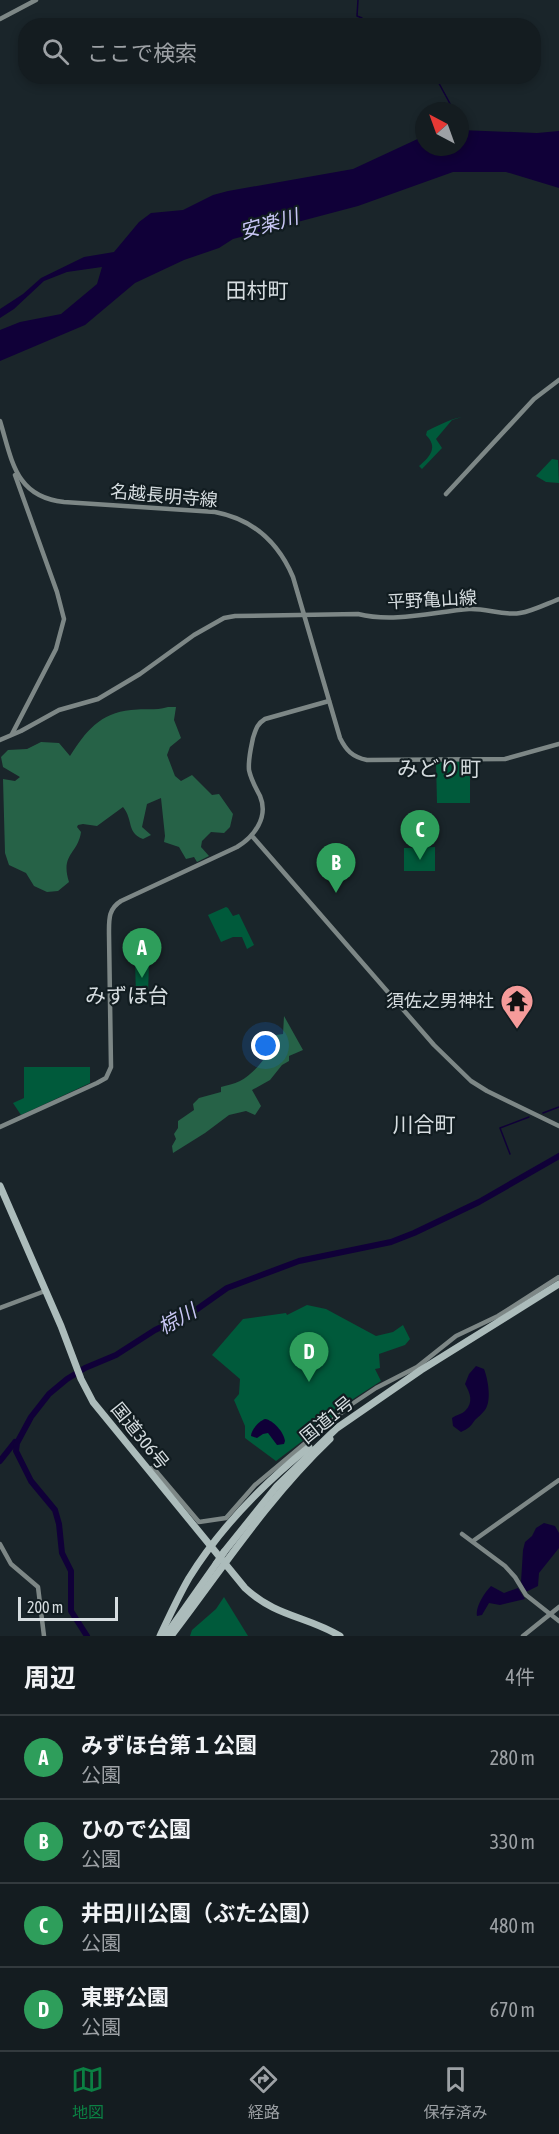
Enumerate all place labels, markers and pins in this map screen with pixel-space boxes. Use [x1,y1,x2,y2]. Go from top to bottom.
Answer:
pin: C [400,810,440,860]
pin: B [316,844,356,893]
pin: A [122,928,162,978]
temple icon: 須佐之男神社 [499,983,535,1030]
place label: 須佐之男神社 [386,990,494,1011]
pin: D [290,1332,328,1382]

